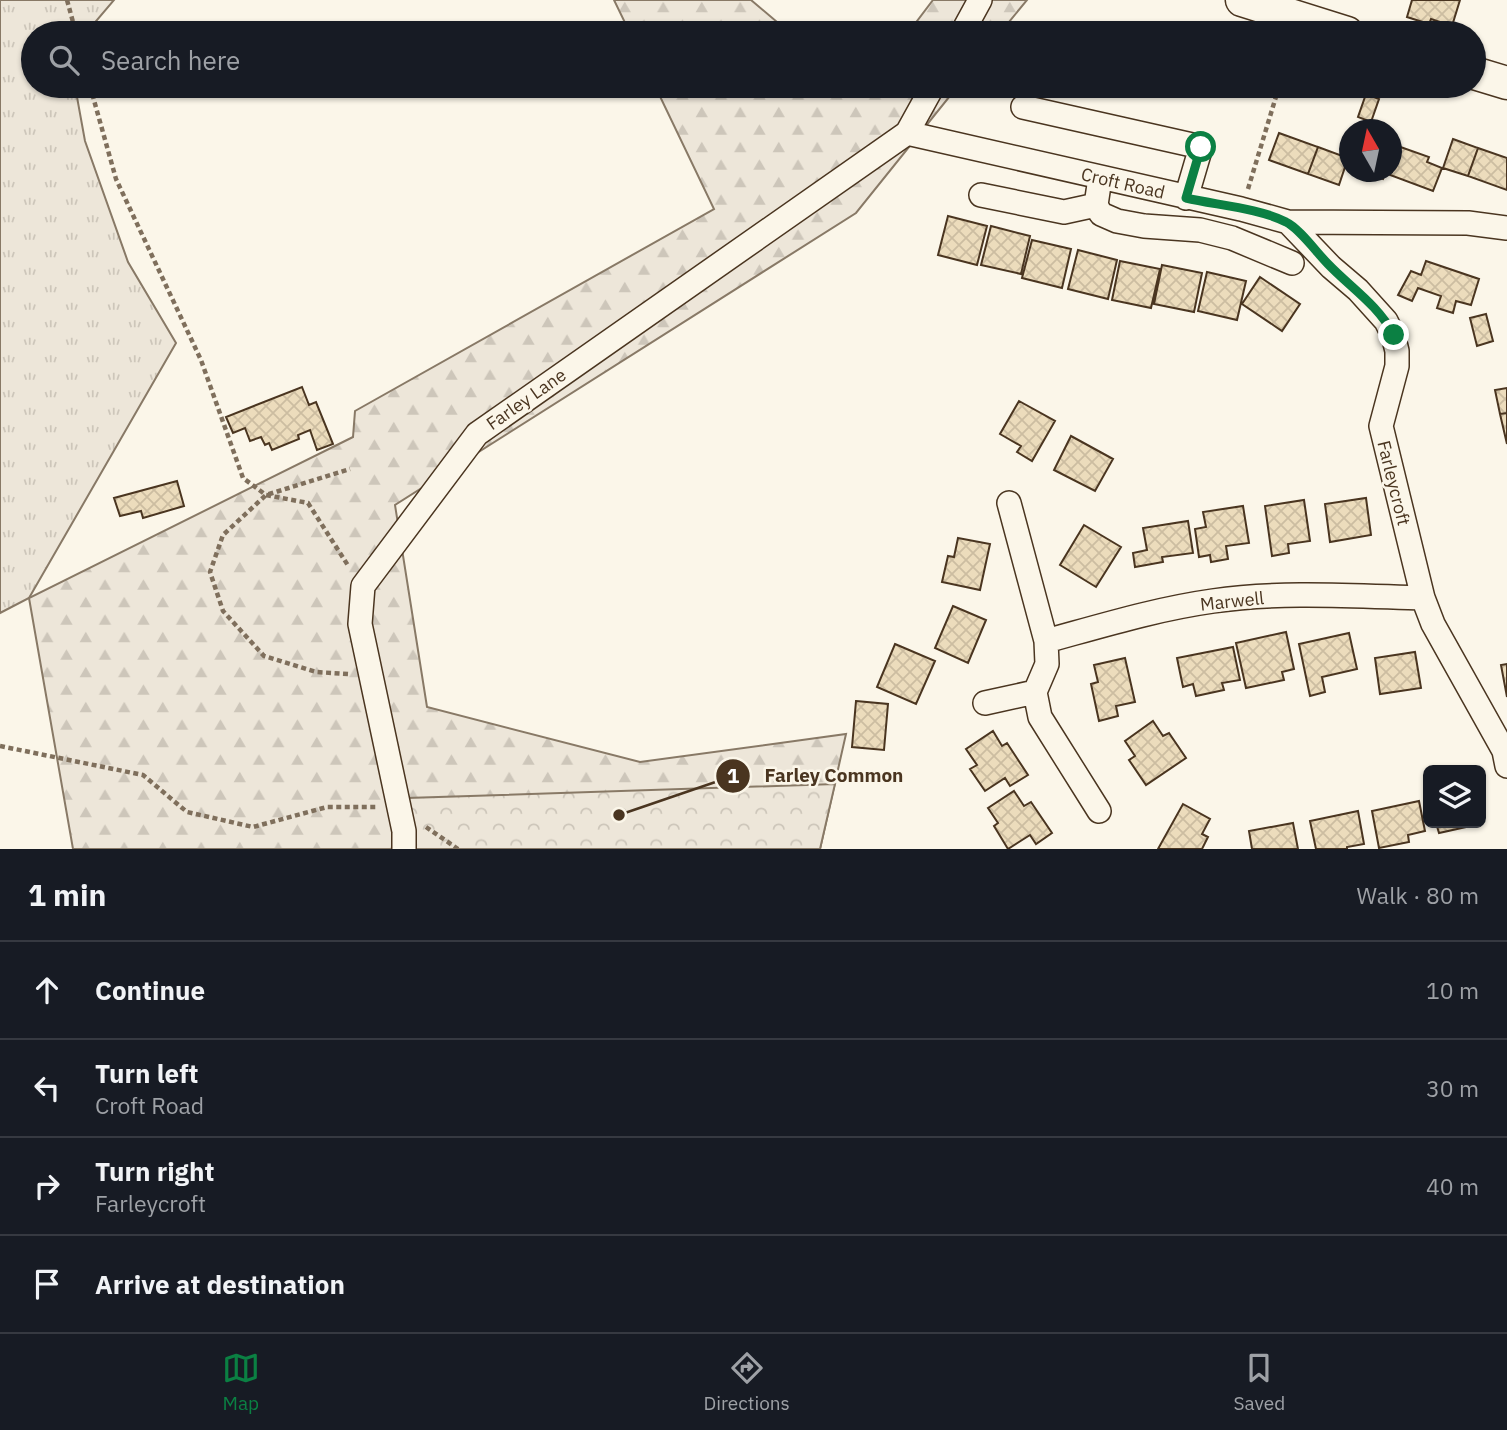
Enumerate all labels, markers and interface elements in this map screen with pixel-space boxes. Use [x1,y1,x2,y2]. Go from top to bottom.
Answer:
search box [21,21,1486,98]
icon: search [45,41,83,79]
text: Search here [101,43,240,77]
north arrow [1339,119,1402,182]
route start [1185,131,1216,162]
street label: Croft Road [1079,162,1167,204]
route end [1378,319,1409,350]
street label: Farley Lane [482,363,570,435]
street label: Farleycroft [1372,438,1416,528]
street label: Marwell [1199,586,1265,616]
callout: Farley Common [716,756,918,796]
text: 1 [727,761,740,789]
text: Farley Common [765,763,903,787]
map controls [1423,765,1486,828]
button: layers [1423,765,1486,828]
text: 1 min [28,875,106,914]
text: Walk · 80 m [1357,880,1479,910]
icon: ahead [28,971,66,1009]
text: Continue [95,973,205,1007]
text: 10 m [1426,975,1479,1005]
text: Turn left [95,1056,198,1090]
icon: left [28,1069,66,1107]
text: 30 m [1426,1073,1479,1103]
text: Croft Road [95,1090,204,1120]
text: Turn right [95,1154,214,1188]
icon: right [28,1167,66,1205]
text: 40 m [1426,1171,1479,1201]
text: Farleycroft [95,1188,206,1218]
icon: arrive [28,1265,66,1303]
text: Arrive at destination [95,1267,345,1301]
tab: Map [222,1349,260,1415]
tab: Directions [703,1349,790,1415]
tab: Saved [1234,1349,1285,1415]

